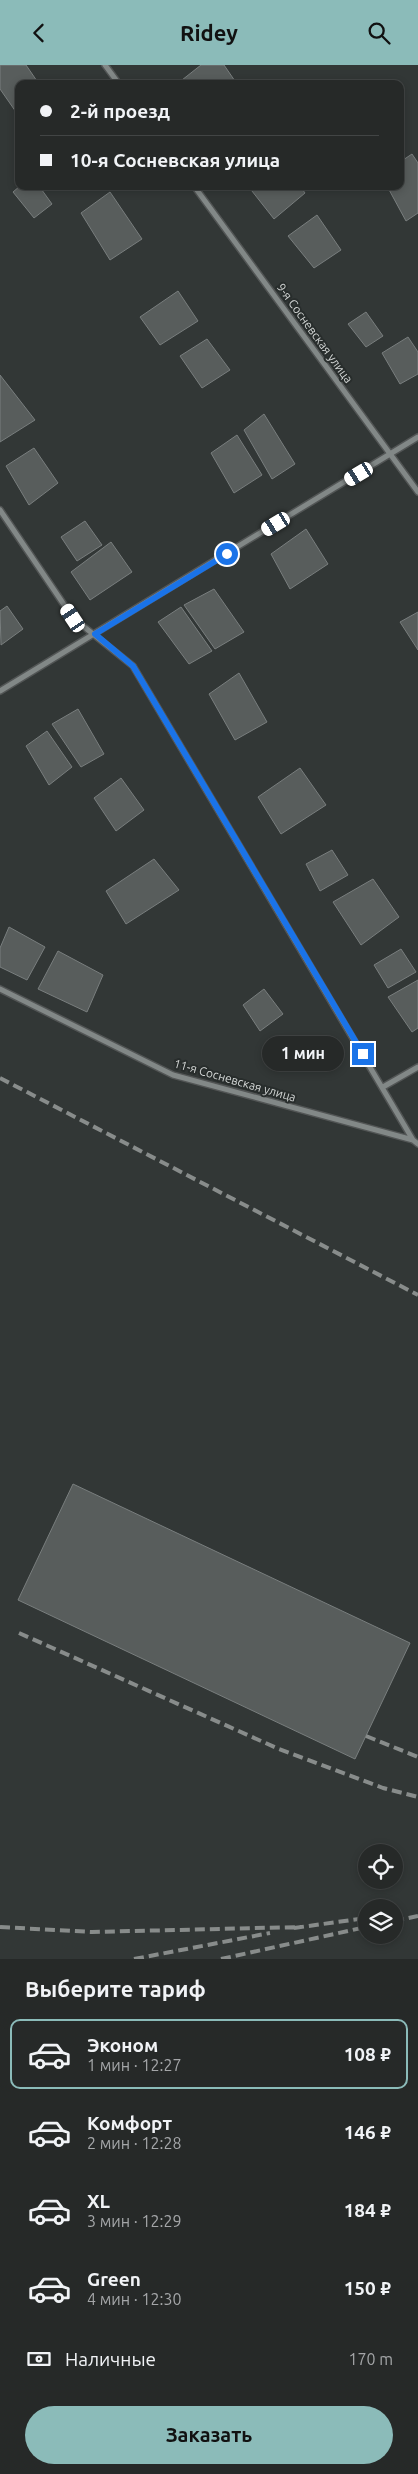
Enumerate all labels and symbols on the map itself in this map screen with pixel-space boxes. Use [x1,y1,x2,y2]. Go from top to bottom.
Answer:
street label: 9-я Сосневская улица [275,281,355,385]
car [342,460,375,488]
car [259,510,292,538]
route start [216,543,238,565]
car [58,601,87,635]
callout: 1 мин [263,1037,346,1071]
route end [352,1043,374,1065]
street label: 11-я Сосневская улица [172,1056,298,1104]

